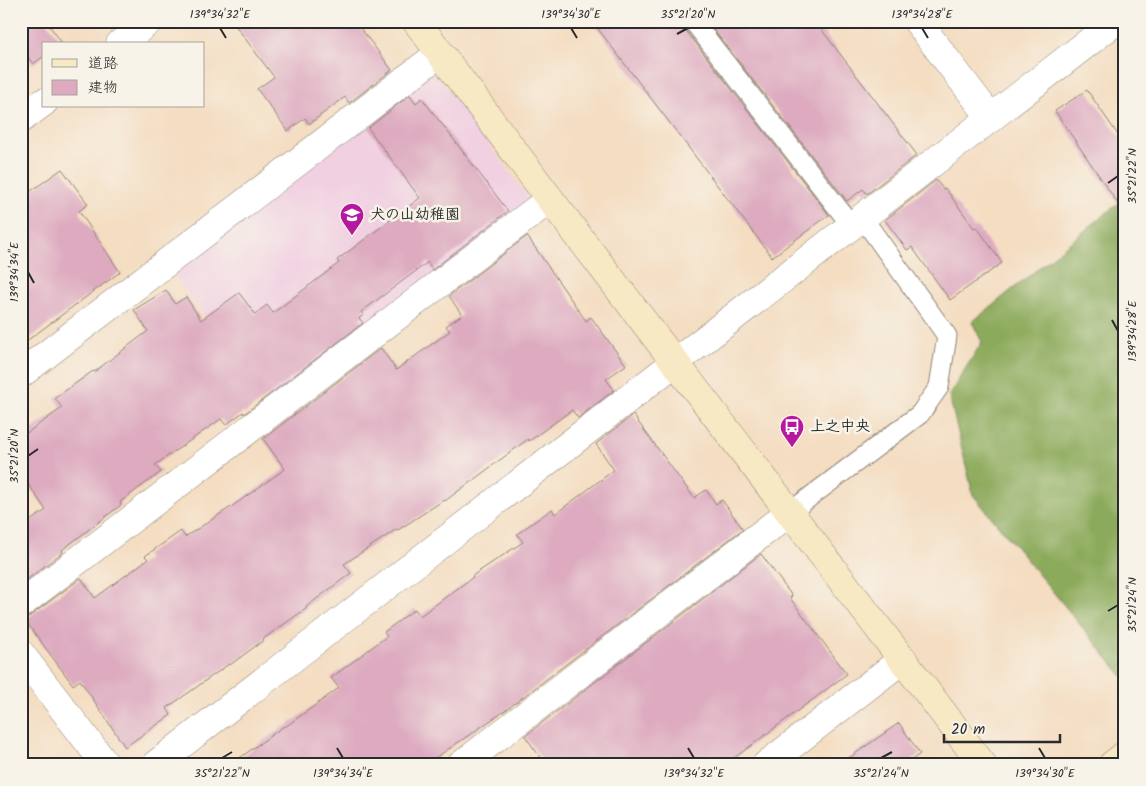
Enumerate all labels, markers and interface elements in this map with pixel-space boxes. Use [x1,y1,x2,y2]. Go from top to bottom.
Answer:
text: 139°34'32"E [190,5,251,24]
text: 139°34'30"E [541,5,602,24]
text: 35°21'20"N [661,5,715,24]
text: 139°34'28"E [892,5,953,24]
legend [42,42,205,108]
text: 道路 [88,52,118,76]
text: 建物 [88,76,118,100]
text: 35°21'22"N [1123,148,1142,204]
school or university icon: 犬の山幼稚園 [339,202,365,236]
place label: 犬の山幼稚園 [370,203,460,227]
text: 139°34'34"E [5,241,24,302]
text: 139°34'28"E [1123,300,1142,361]
bus stop icon: 上之中央 [779,414,805,448]
place label: 上之中央 [810,415,870,439]
text: 35°21'20"N [5,429,24,483]
text: 35°21'24"N [1123,577,1142,633]
scale bar [944,711,1060,743]
text: 20 m [951,718,985,742]
text: 35°21'22"N [194,764,250,783]
text: 139°34'34"E [313,764,374,783]
text: 139°34'32"E [664,764,725,783]
text: 35°21'24"N [853,764,909,783]
text: 139°34'30"E [1015,764,1076,783]

